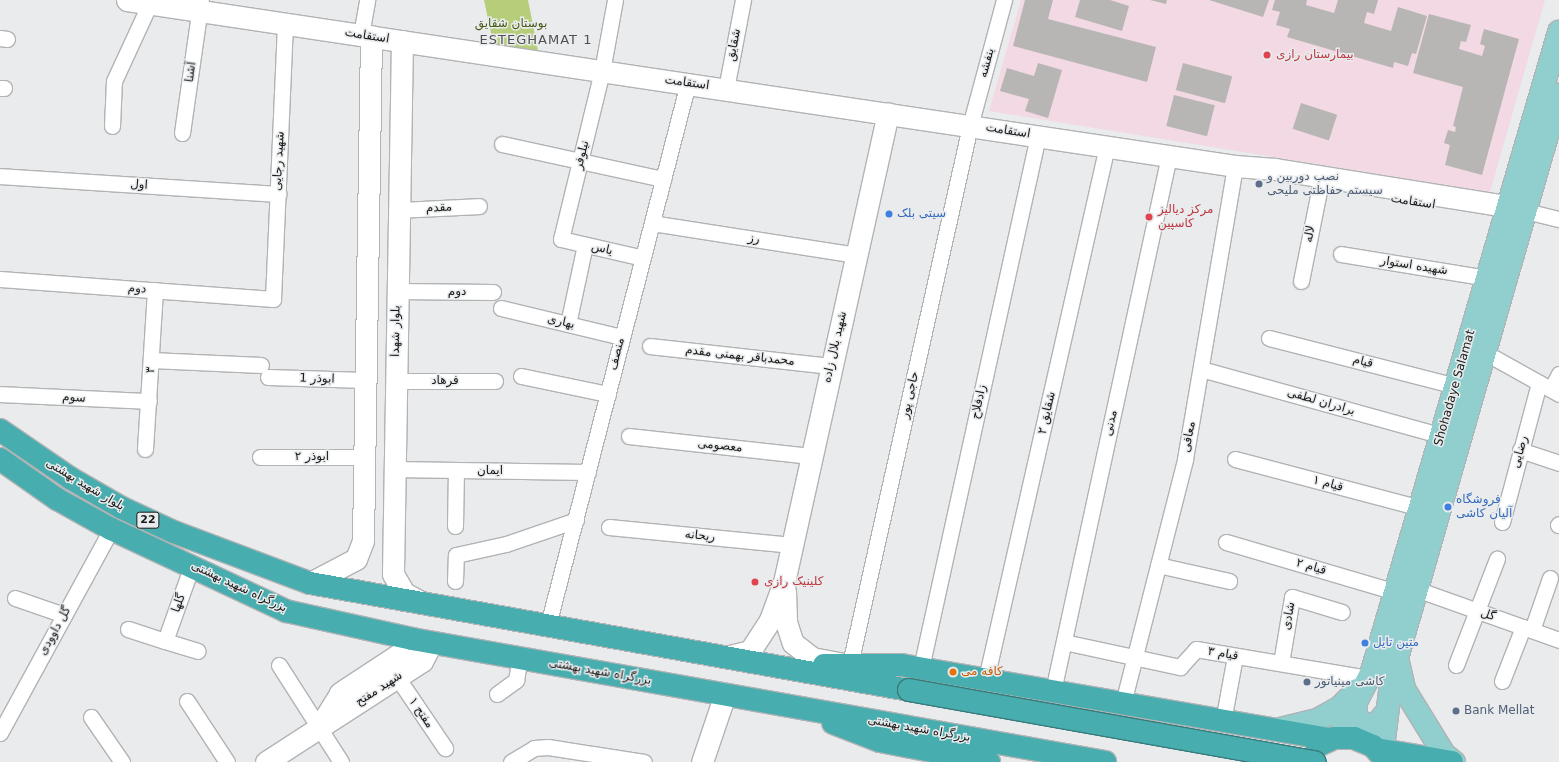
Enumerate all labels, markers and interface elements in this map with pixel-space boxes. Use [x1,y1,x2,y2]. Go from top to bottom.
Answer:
park label: بوستان شقایق [475,17,547,31]
street label: استقامت [344,25,390,47]
street label: شقایق [724,27,744,63]
district label: ESTEGHAMAT 1 [480,32,592,48]
street label: بنفشه [976,47,998,79]
place label: بیمارستان رازی [1276,48,1354,62]
marker: بیمارستان رازی [1261,49,1273,61]
street label: آشنا [182,61,200,83]
street label: استقامت [664,73,710,93]
street label: استقامت [985,120,1031,142]
street label: شهید رجایی [270,131,288,191]
street label: نیلوفر [571,139,593,171]
place label: نصب دوربین و سیستم حفاظتی ملیحی [1267,170,1383,198]
street label: اول [130,177,148,193]
marker: نصب دوربین و سیستم حفاظتی ملیحی [1254,179,1264,189]
street label: استقامت [1390,191,1436,213]
street label: مقدم [426,200,452,216]
place label: مرکز دیالیز کاسپین [1158,203,1213,231]
place label: سیتی بلک [897,207,946,221]
marker: سیتی بلک [884,209,894,219]
marker: مرکز دیالیز کاسپین [1143,211,1155,223]
street label: لاله [1301,224,1319,244]
street label: رز [747,231,761,247]
street label: یاس [590,240,614,258]
street label: شهیده استوار [1379,254,1449,278]
street label: دوم [127,281,147,297]
street label: دوم [448,285,466,299]
street label: بلوار شهدا [388,305,404,357]
street label: شهید بلال زاده [820,310,850,384]
street label: بهاری [546,312,576,332]
street label: Shohadaye Salamat [1432,328,1478,448]
street label: منصف [606,336,628,372]
street label: محمدباقر بهمنی مقدم [685,343,795,369]
street label: قیام [1351,353,1375,371]
street label: ۳ [144,366,158,374]
street label: حاجی پور [898,370,922,420]
street label: ابوذر 1 [299,371,335,387]
street label: فرهاد [431,374,459,388]
street label: زادفلاح [968,383,990,421]
street label: برادران لطفی [1285,385,1357,419]
street label: سوم [62,390,86,406]
street label: شقایق ۲ [1035,390,1059,436]
street label: مدنی [1101,409,1121,437]
street label: معافی [1179,420,1199,454]
street label: رضایی [1509,434,1531,470]
street label: معصومی [697,436,743,456]
street label: ابوذر ۲ [295,450,329,464]
street label: بلوار شهید بهشتی [43,456,127,514]
street label: ایمان [477,464,503,478]
street label: قیام ۱ [1311,473,1345,495]
place label: فروشگاه آلیان کاشی [1456,493,1512,521]
marker: فروشگاه آلیان کاشی [1443,502,1453,512]
road number: 22 [136,511,160,529]
street label: ریحانه [684,527,716,545]
street label: قیام ۲ [1294,556,1328,578]
street label: بزرگراه شهید بهشتی [189,558,289,616]
place label: کلینیک رازی [764,575,823,589]
marker: کلینیک رازی [749,576,761,588]
street label: گلها [169,592,189,614]
street label: شادی [1279,601,1299,631]
street label: گل داوودی [36,604,74,658]
street label: گل [1479,606,1497,624]
place label: متین تایل [1373,636,1419,650]
marker: متین تایل [1360,638,1370,648]
street label: قیام ۳ [1207,644,1239,664]
street label: بزرگراه شهید بهشتی [548,656,652,688]
place label: کافه می [961,665,1003,679]
marker: کافه می [948,667,958,677]
street label: شهید مفتح [353,668,405,710]
place label: کاشی مینیاتور [1315,675,1385,689]
marker: کاشی مینیاتور [1302,677,1312,687]
street label: مفتح ۱ [405,695,437,731]
place label: Bank Mellat [1464,704,1534,718]
marker: Bank Mellat [1451,706,1461,716]
street label: بزرگراه شهید بهشتی [867,713,971,745]

